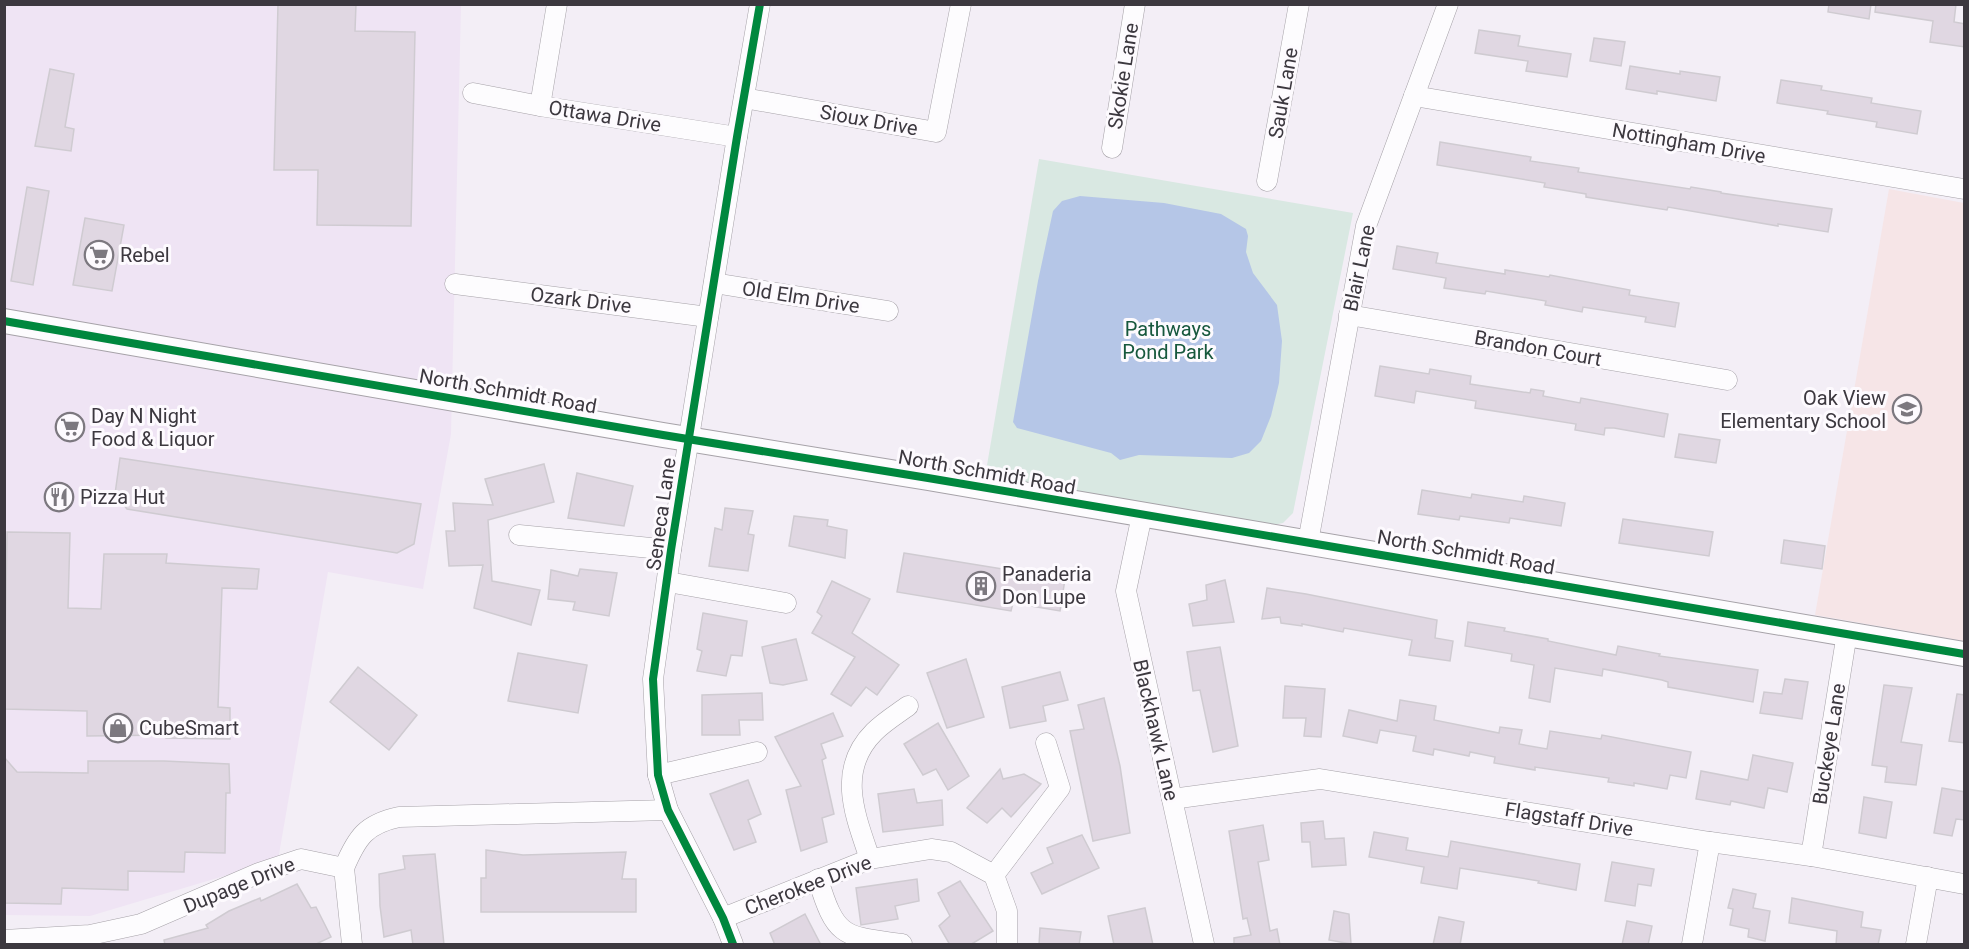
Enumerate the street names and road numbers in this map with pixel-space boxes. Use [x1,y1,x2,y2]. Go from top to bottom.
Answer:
street label: Skokie Lane [1103,21,1143,131]
street label: Sauk Lane [1263,46,1303,140]
street label: Ottawa Drive [547,95,663,137]
street label: Sioux Drive [818,100,920,140]
street label: Nottingham Drive [1610,118,1768,168]
street label: Blair Lane [1338,222,1380,314]
street label: Old Elm Drive [741,276,861,318]
street label: Ozark Drive [529,282,633,318]
street label: Brandon Court [1473,325,1603,371]
street label: North Schmidt Road [417,364,599,418]
street label: North Schmidt Road [896,445,1078,499]
street label: Seneca Lane [641,456,681,572]
street label: North Schmidt Road [1375,525,1557,579]
street label: Blackhawk Lane [1128,657,1184,803]
street label: Buckeye Lane [1808,682,1850,806]
street label: Flagstaff Drive [1503,797,1635,841]
street label: Cherokee Drive [741,850,875,920]
street label: Dupage Drive [180,852,298,918]

